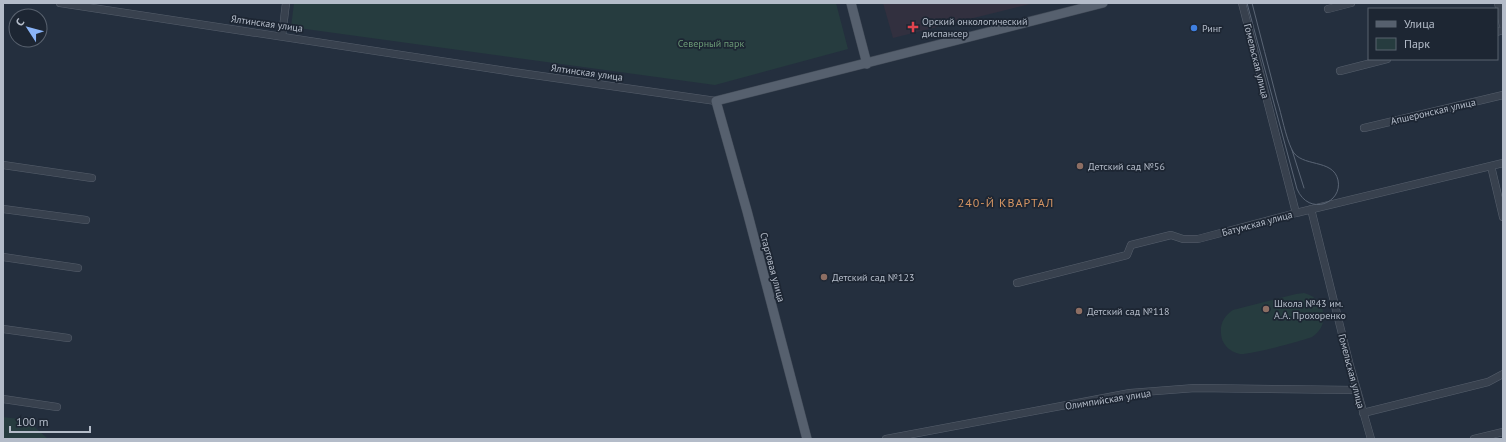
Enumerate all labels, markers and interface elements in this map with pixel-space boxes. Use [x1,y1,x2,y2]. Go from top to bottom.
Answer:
north arrow [8,8,48,48]
legend [1368,8,1498,60]
street label: Ялтинская улица [230,12,304,35]
place label: Орский онкологический диспансер [922,15,1027,40]
text: С [12,16,27,29]
text: Улица [1404,16,1435,31]
marker: Орский онкологический диспансер [907,21,919,33]
place label: Ринг [1202,22,1222,35]
street label: Гомельская улица [1241,22,1272,100]
marker: Ринг [1189,23,1199,33]
text: Парк [1404,36,1430,51]
park label: Северный парк [678,37,744,50]
street label: Ялтинская улица [550,61,624,84]
street label: Апшеронская улица [1389,95,1477,128]
place label: Детский сад №56 [1088,160,1165,173]
marker: Детский сад №56 [1075,161,1085,171]
district label: 240-Й КВАРТАЛ [958,195,1054,210]
street label: Батумская улица [1220,208,1294,239]
street label: Стартовая улица [757,231,788,303]
place label: Детский сад №123 [832,271,914,284]
marker: Детский сад №123 [819,272,829,282]
place label: Школа №43 им. А.А. Прохоренко [1274,297,1346,322]
marker: Школа №43 им. А.А. Прохоренко [1261,304,1271,314]
place label: Детский сад №118 [1087,305,1169,318]
marker: Детский сад №118 [1074,306,1084,316]
street label: Гомельская улица [1335,332,1368,410]
street label: Олимпийская улица [1064,386,1152,413]
scale bar [10,408,90,434]
text: 100 m [16,414,49,429]

